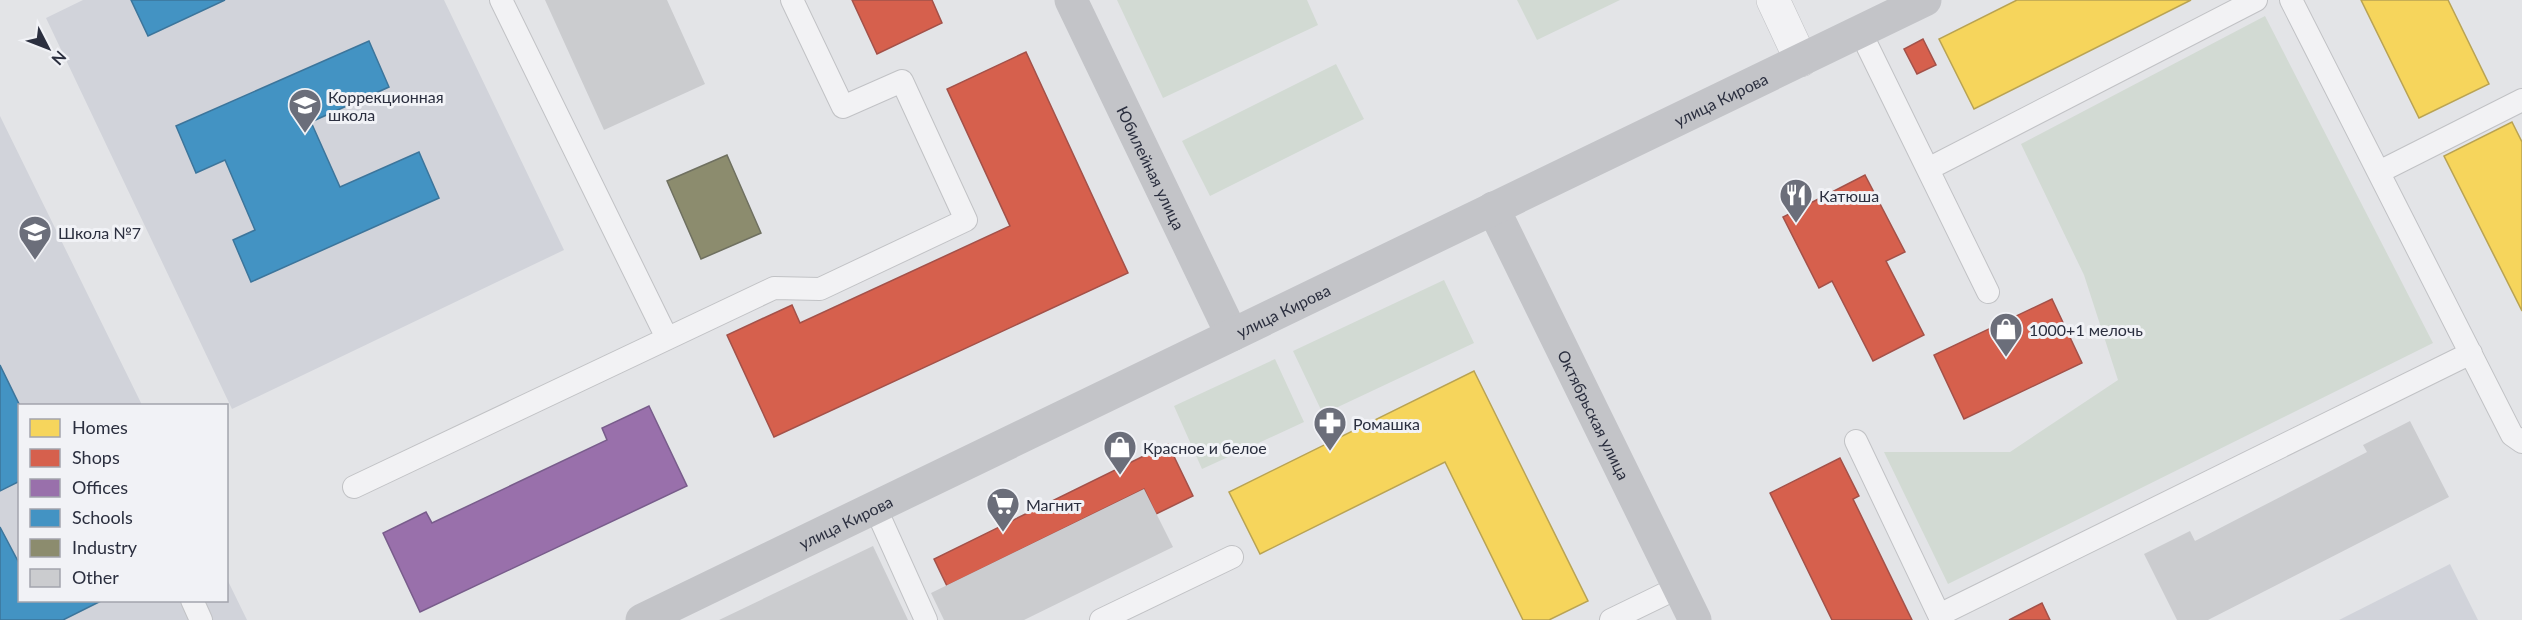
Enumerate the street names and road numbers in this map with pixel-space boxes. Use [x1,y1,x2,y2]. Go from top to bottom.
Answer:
street label: улица Кирова [1671,68,1771,129]
street label: Юбилейная улица [1114,103,1189,233]
street label: улица Кирова [1233,280,1333,341]
street label: Октябрьская улица [1554,346,1634,483]
street label: улица Кирова [796,491,895,552]

